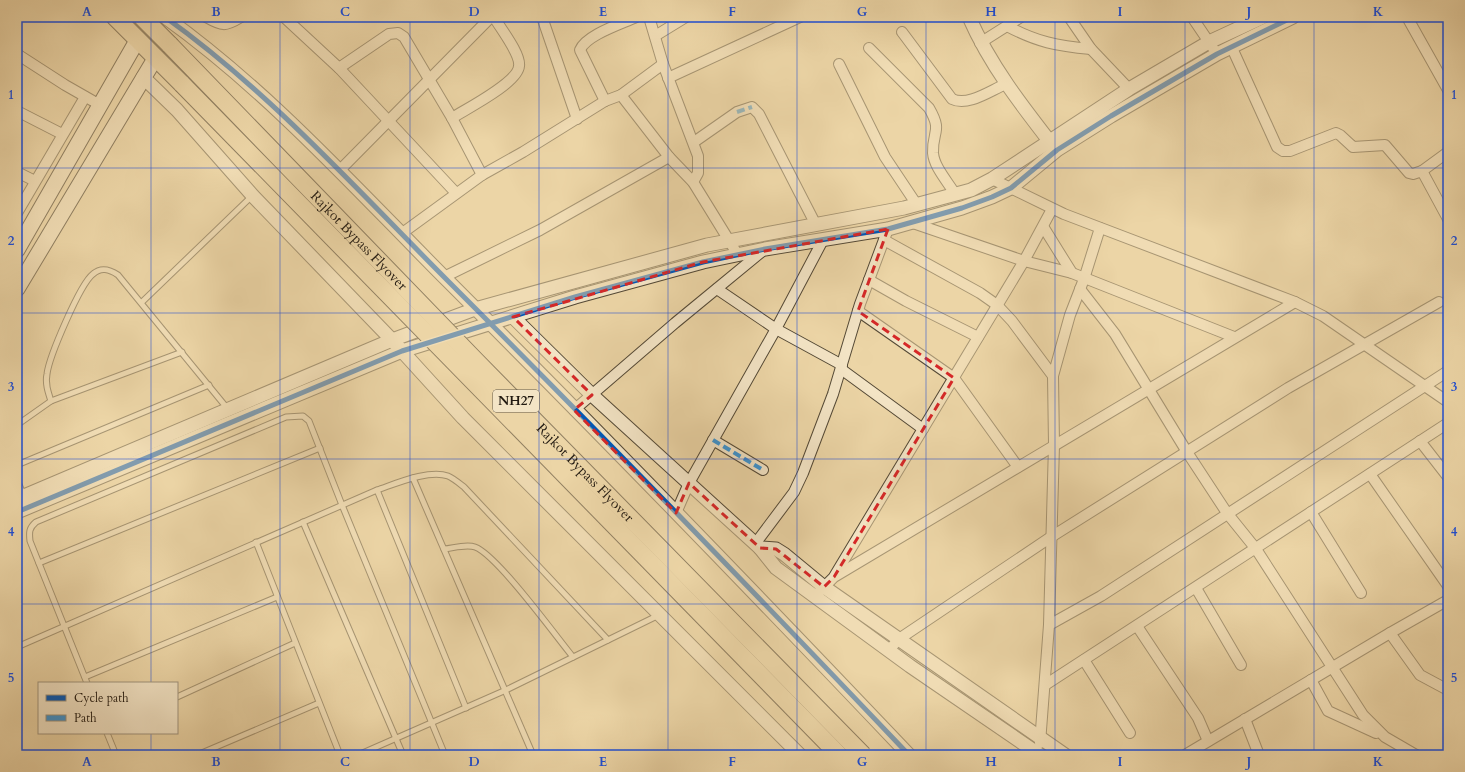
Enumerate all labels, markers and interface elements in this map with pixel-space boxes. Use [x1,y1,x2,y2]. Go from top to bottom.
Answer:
text: A [82,3,92,21]
text: B [211,3,221,21]
text: C [340,3,350,21]
text: D [468,3,480,21]
text: E [599,3,607,21]
text: F [728,3,736,21]
text: G [857,3,868,21]
text: H [985,3,997,21]
text: I [1117,3,1123,21]
text: J [1245,3,1252,21]
text: K [1373,3,1384,21]
text: 1 [8,86,14,104]
text: 1 [1451,86,1457,104]
street label: Rajkot Bypass Flyover [307,186,412,295]
text: 2 [8,232,15,250]
text: 2 [1451,232,1458,250]
text: 3 [8,378,15,396]
text: 3 [1451,378,1458,396]
road number: NH27 [493,390,539,412]
street label: Rajkot Bypass Flyover [532,419,639,527]
text: 4 [8,523,15,541]
text: 4 [1451,523,1458,541]
text: 5 [8,669,14,687]
text: 5 [1451,669,1457,687]
legend [38,682,178,734]
text: Cycle path [74,690,129,706]
text: Path [74,710,97,726]
text: A [82,753,92,771]
text: B [211,753,221,771]
text: C [340,753,350,771]
text: D [468,753,480,771]
text: E [599,753,607,771]
text: F [728,753,736,771]
text: G [857,753,868,771]
text: H [985,753,997,771]
text: I [1117,753,1123,771]
text: J [1245,753,1252,771]
text: K [1373,753,1384,771]

